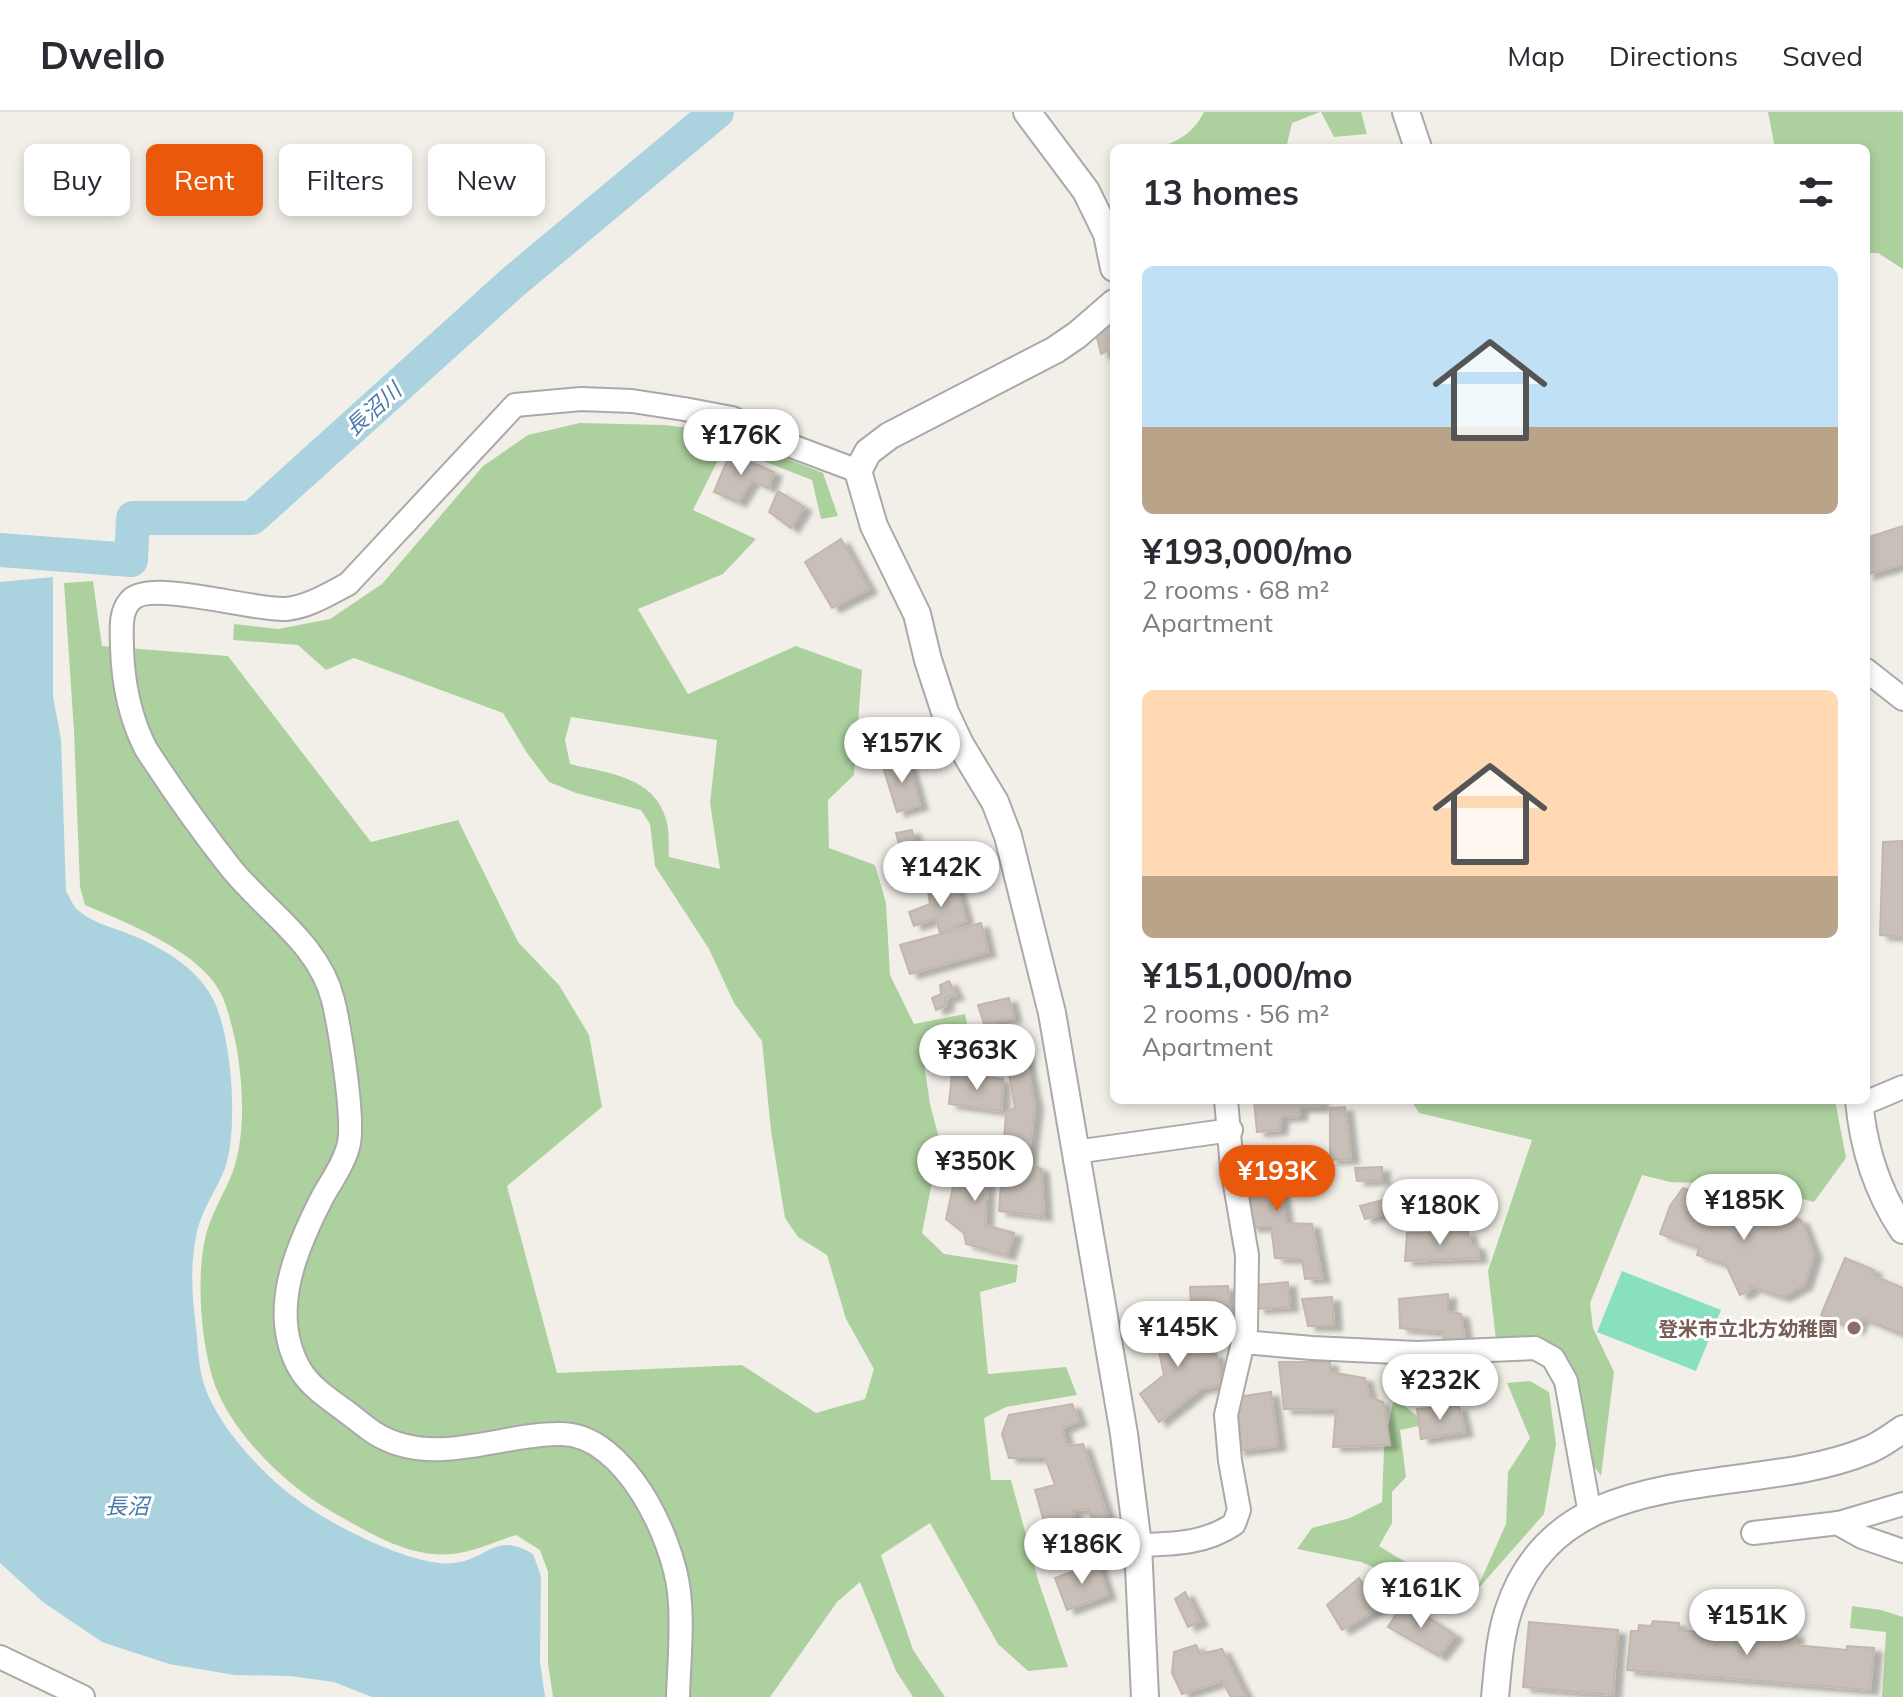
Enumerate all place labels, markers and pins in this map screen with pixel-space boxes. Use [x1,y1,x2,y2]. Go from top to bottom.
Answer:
pin: ¥176K [685,409,797,477]
pin: ¥157K [846,717,958,785]
pin: ¥142K [885,841,997,909]
pin: ¥363K [921,1024,1033,1092]
pin: ¥350K [919,1135,1031,1203]
pin: ¥193K [1221,1145,1333,1213]
pin: ¥185K [1688,1174,1800,1242]
pin: ¥180K [1384,1179,1496,1247]
pin: ¥145K [1122,1301,1234,1369]
place label: 登米市立北方幼稚園 [1658,1316,1838,1341]
marker: 登米市立北方幼稚園 [1845,1319,1863,1337]
pin: ¥232K [1384,1354,1496,1422]
pin: ¥186K [1026,1518,1138,1586]
pin: ¥161K [1365,1562,1477,1630]
pin: ¥151K [1691,1589,1803,1657]

